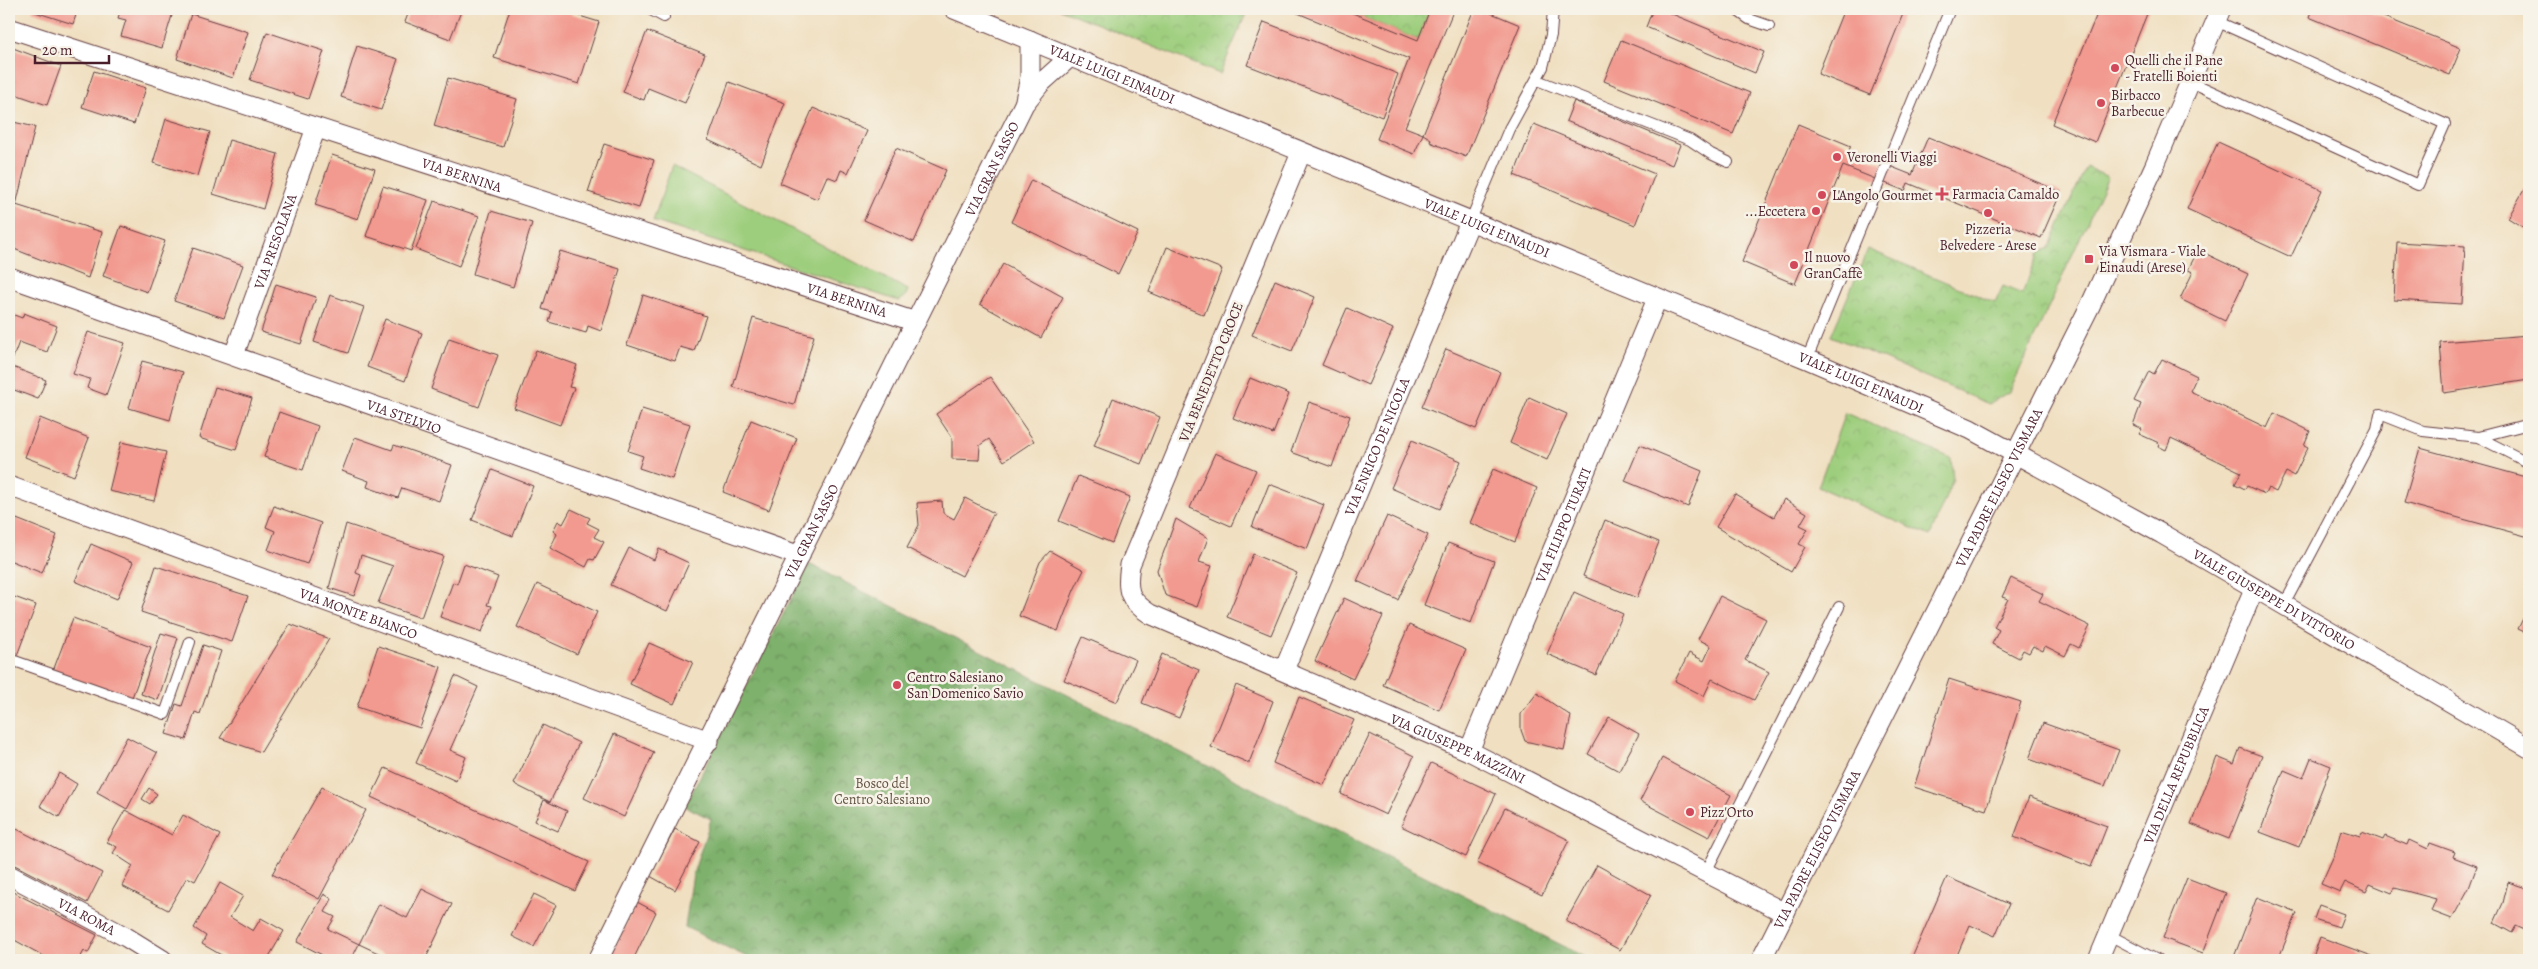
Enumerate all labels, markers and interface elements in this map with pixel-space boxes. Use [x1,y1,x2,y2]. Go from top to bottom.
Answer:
scale bar [35,32,109,64]
street label: VIALE LUIGI EINAUDI [1046,39,1178,108]
text: 20 m [42,40,73,60]
place label: Quelli che il Pane - Fratelli Boienti [2125,51,2223,86]
marker: Quelli che il Pane - Fratelli Boienti [2109,62,2121,74]
place label: Birbacco Barbecue [2111,86,2164,121]
marker: Birbacco Barbecue [2095,97,2107,109]
street label: VIA GRAN SASSO [960,118,1024,220]
place label: Veronelli Viaggi [1846,148,1937,167]
marker: Veronelli Viaggi [1831,151,1843,163]
street label: VIA BERNINA [418,153,505,197]
place label: Farmacia Camaldo [1952,185,2059,204]
place label: L'Angolo Gourmet [1832,186,1933,205]
marker: Farmacia Camaldo [1936,188,1948,200]
marker: L'Angolo Gourmet [1816,189,1828,201]
street label: VIA PRESOLANA [249,190,301,292]
street label: VIALE LUIGI EINAUDI [1420,193,1553,262]
place label: ...Eccetera [1745,202,1806,221]
marker: ...Eccetera [1810,205,1822,217]
marker: Pizzeria Belvedere - Arese [1982,207,1994,219]
place label: Pizzeria Belvedere - Arese [1939,220,2037,255]
place label: Via Vismara - Viale Einaudi (Arese) [2098,242,2206,277]
place label: Il nuovo GranCaffè [1804,248,1863,283]
marker: Via Vismara - Viale Einaudi (Arese) [2083,253,2095,265]
marker: Il nuovo GranCaffè [1788,259,1800,271]
street label: VIA BERNINA [804,278,890,322]
street label: VIA BENEDETTO CROCE [1174,299,1248,446]
street label: VIALE LUIGI EINAUDI [1795,347,1927,417]
street label: VIA ENRICO DE NICOLA [1339,374,1414,519]
street label: VIA STELVIO [363,394,444,438]
street label: VIA PADRE ELISEO VISMARA [1950,404,2047,571]
street label: VIA FILIPPO TURATI [1530,464,1595,586]
street label: VIA GRAN SASSO [779,480,843,583]
street label: VIALE GIUSEPPE DI VITTORIO [2189,544,2359,654]
street label: VIA MONTE BIANCO [296,583,420,644]
place label: Centro Salesiano San Domenico Savio [907,668,1024,703]
marker: Centro Salesiano San Domenico Savio [891,679,903,691]
street label: VIA DELLA REPUBBLICA [2138,702,2214,847]
street label: VIA GIUSEPPE MAZZINI [1387,709,1529,788]
street label: VIA PADRE ELISEO VISMARA [1768,766,1865,933]
park label: Bosco del Centro Salesiano [834,774,930,809]
place label: Pizz'Orto [1700,803,1754,822]
marker: Pizz'Orto [1684,806,1696,818]
street label: VIA ROMA [54,893,120,940]

